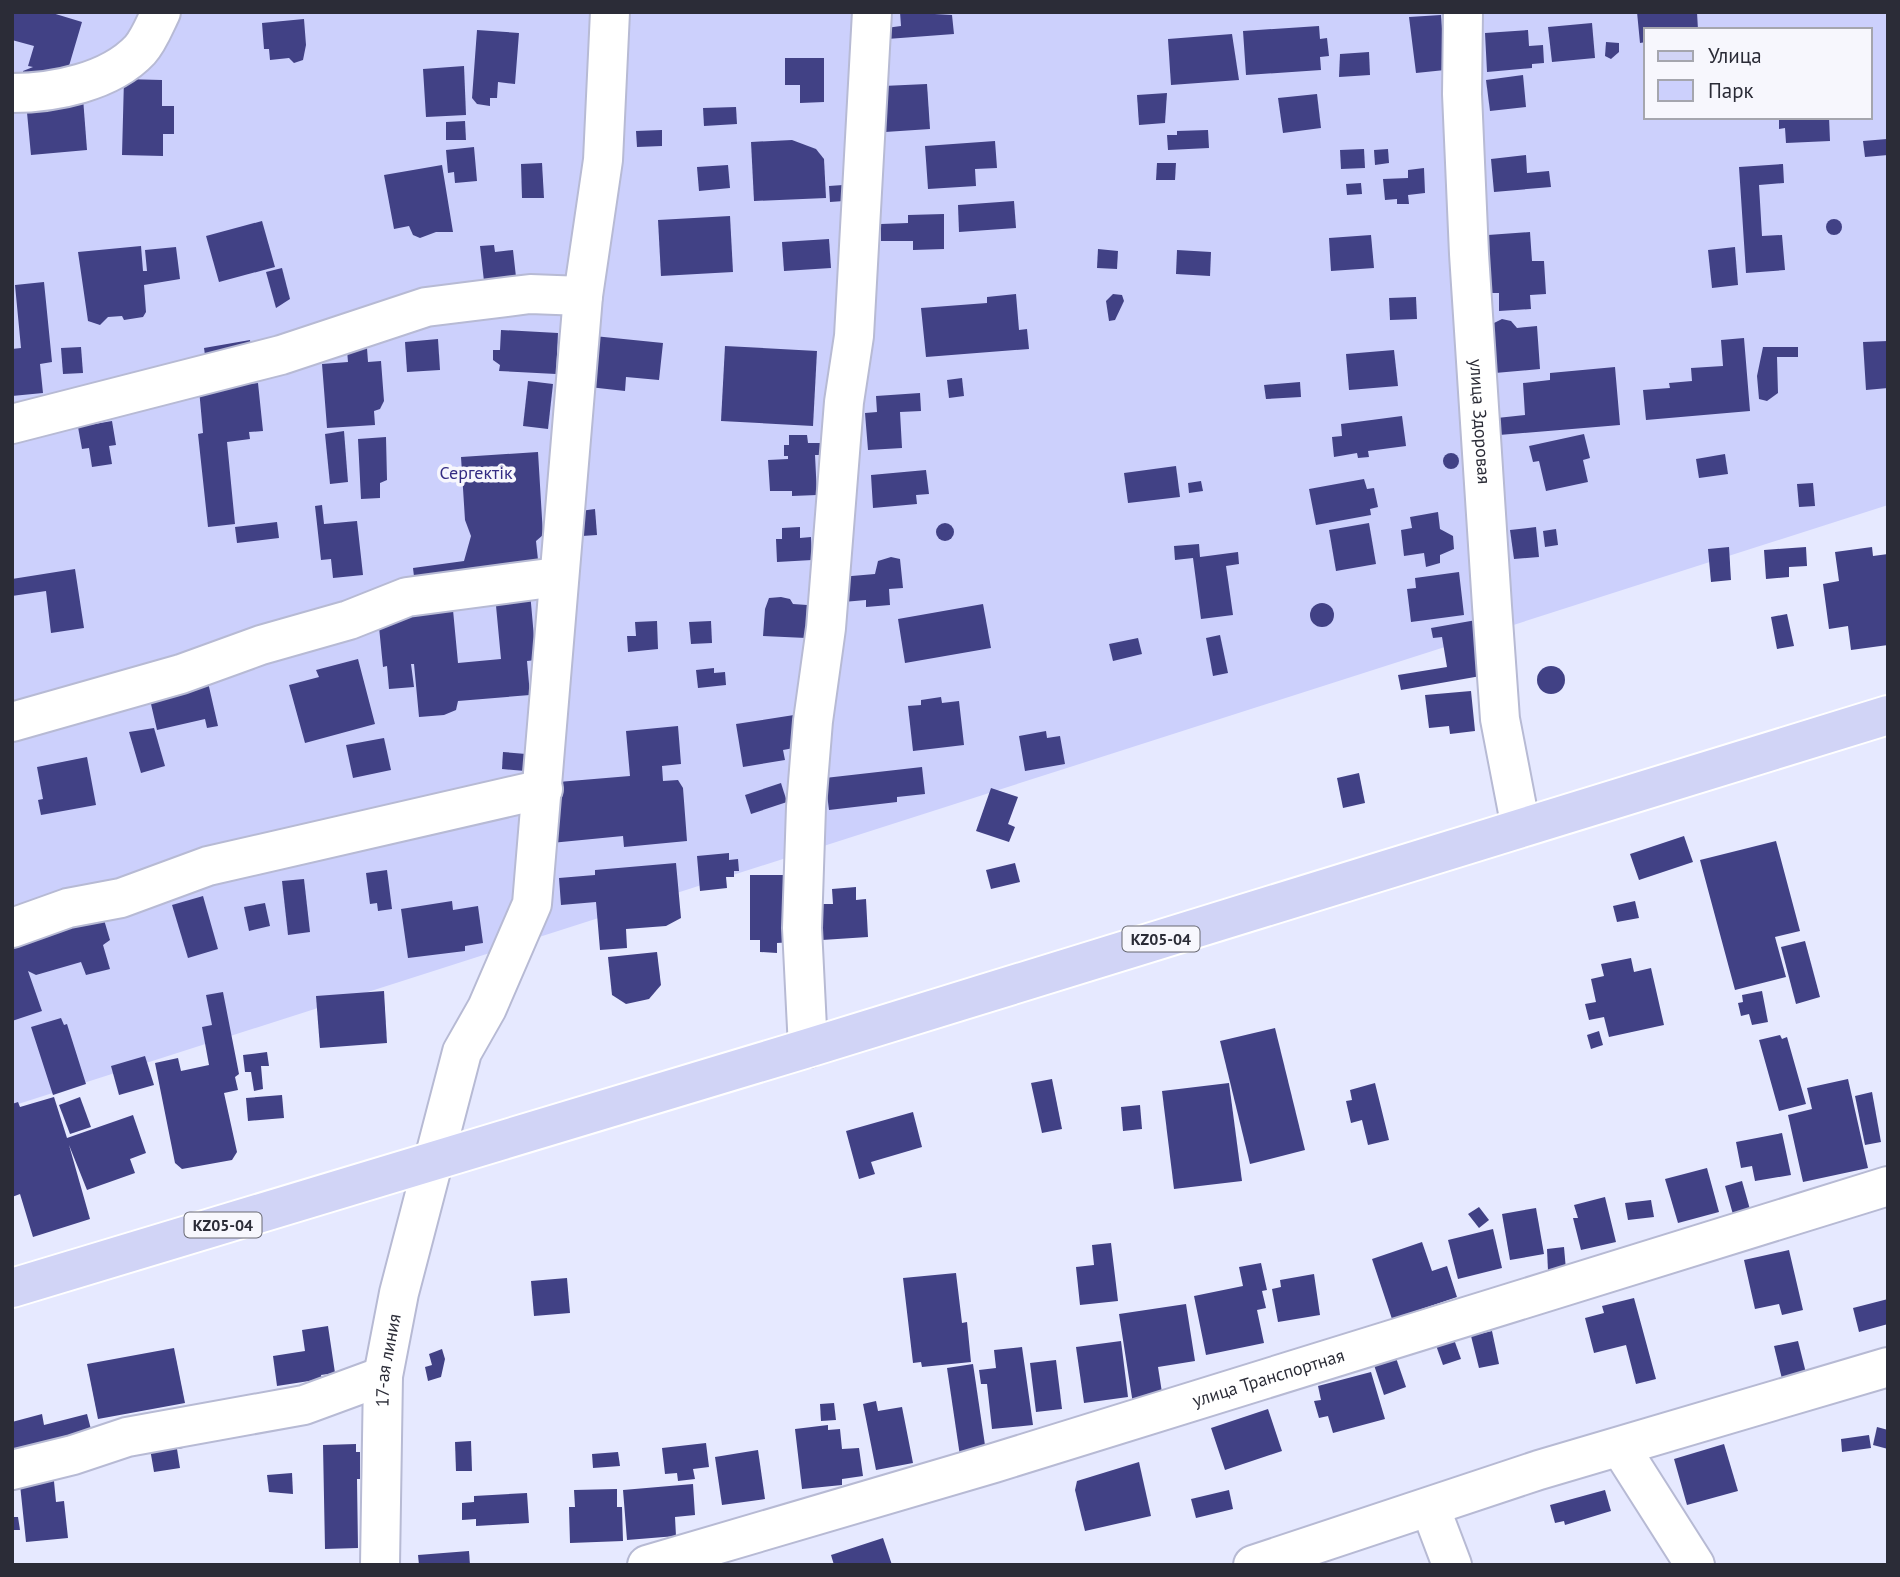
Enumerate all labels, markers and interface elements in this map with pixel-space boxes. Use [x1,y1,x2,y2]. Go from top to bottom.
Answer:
legend [1644,28,1872,119]
text: Улица [1708,42,1762,69]
text: Парк [1708,77,1754,104]
street label: улица Здоровая [1465,358,1496,485]
park label: Сергектік [439,461,513,484]
road number: KZ05-04 [1122,926,1200,951]
road number: KZ05-04 [184,1212,262,1238]
street label: 17-ая линия [371,1312,406,1407]
street label: улица Транспортная [1190,1343,1347,1412]

